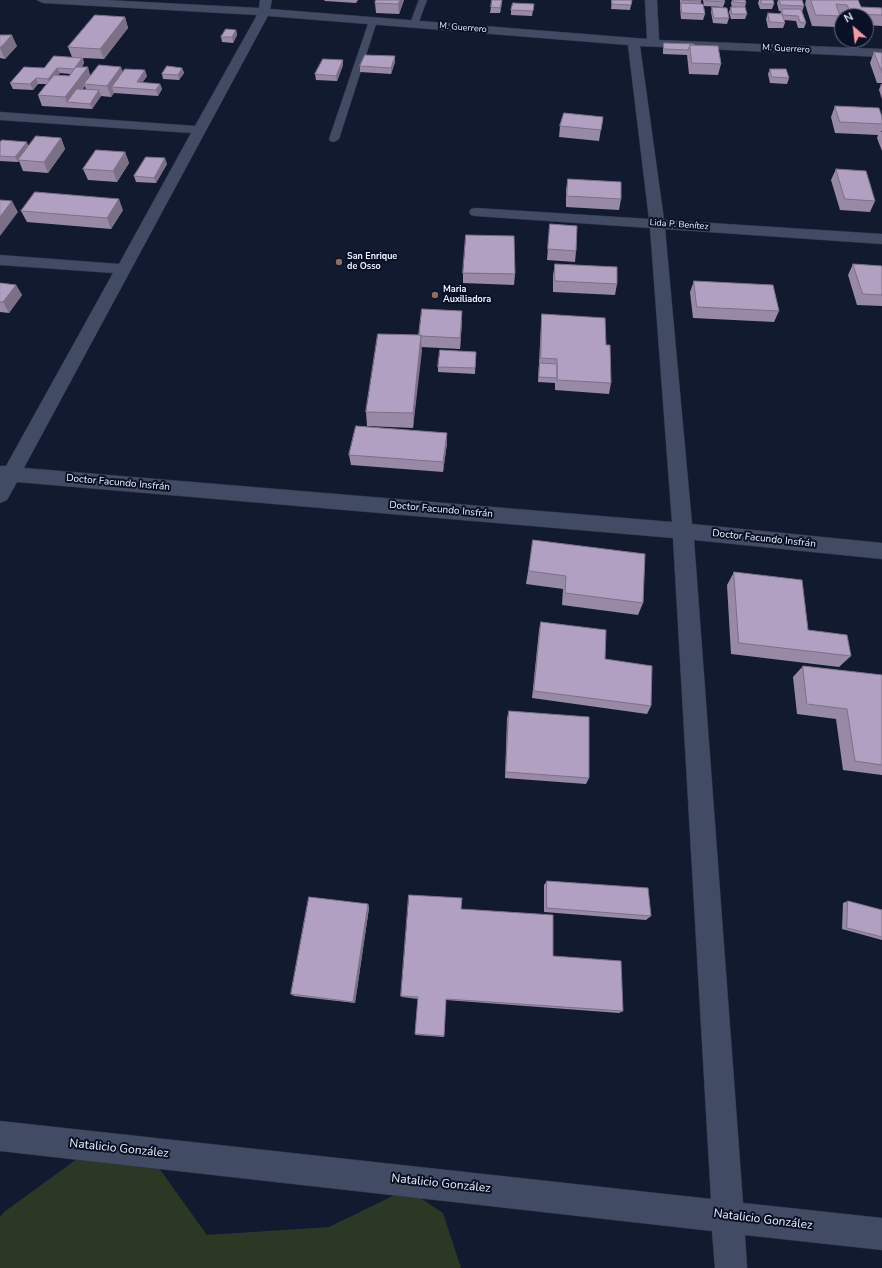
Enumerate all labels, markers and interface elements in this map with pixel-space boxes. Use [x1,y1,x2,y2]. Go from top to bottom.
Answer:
north arrow [834,8,874,48]
text: N [841,9,856,26]
street label: M. Guerrero [439,21,487,35]
street label: M. Guerrero [762,42,810,56]
street label: Lida P. Benítez [649,218,709,232]
place label: San Enrique de Osso [347,252,397,273]
marker: San Enrique de Osso [334,257,344,267]
place label: Maria Auxiliadora [443,285,491,306]
marker: Maria Auxiliadora [430,290,440,300]
street label: Doctor Facundo Insfrán [66,472,170,494]
street label: Doctor Facundo Insfrán [389,499,493,521]
street label: Doctor Facundo Insfrán [712,528,816,550]
street label: Natalicio González [69,1137,169,1161]
street label: Natalicio González [391,1172,491,1196]
street label: Natalicio González [713,1207,813,1233]

